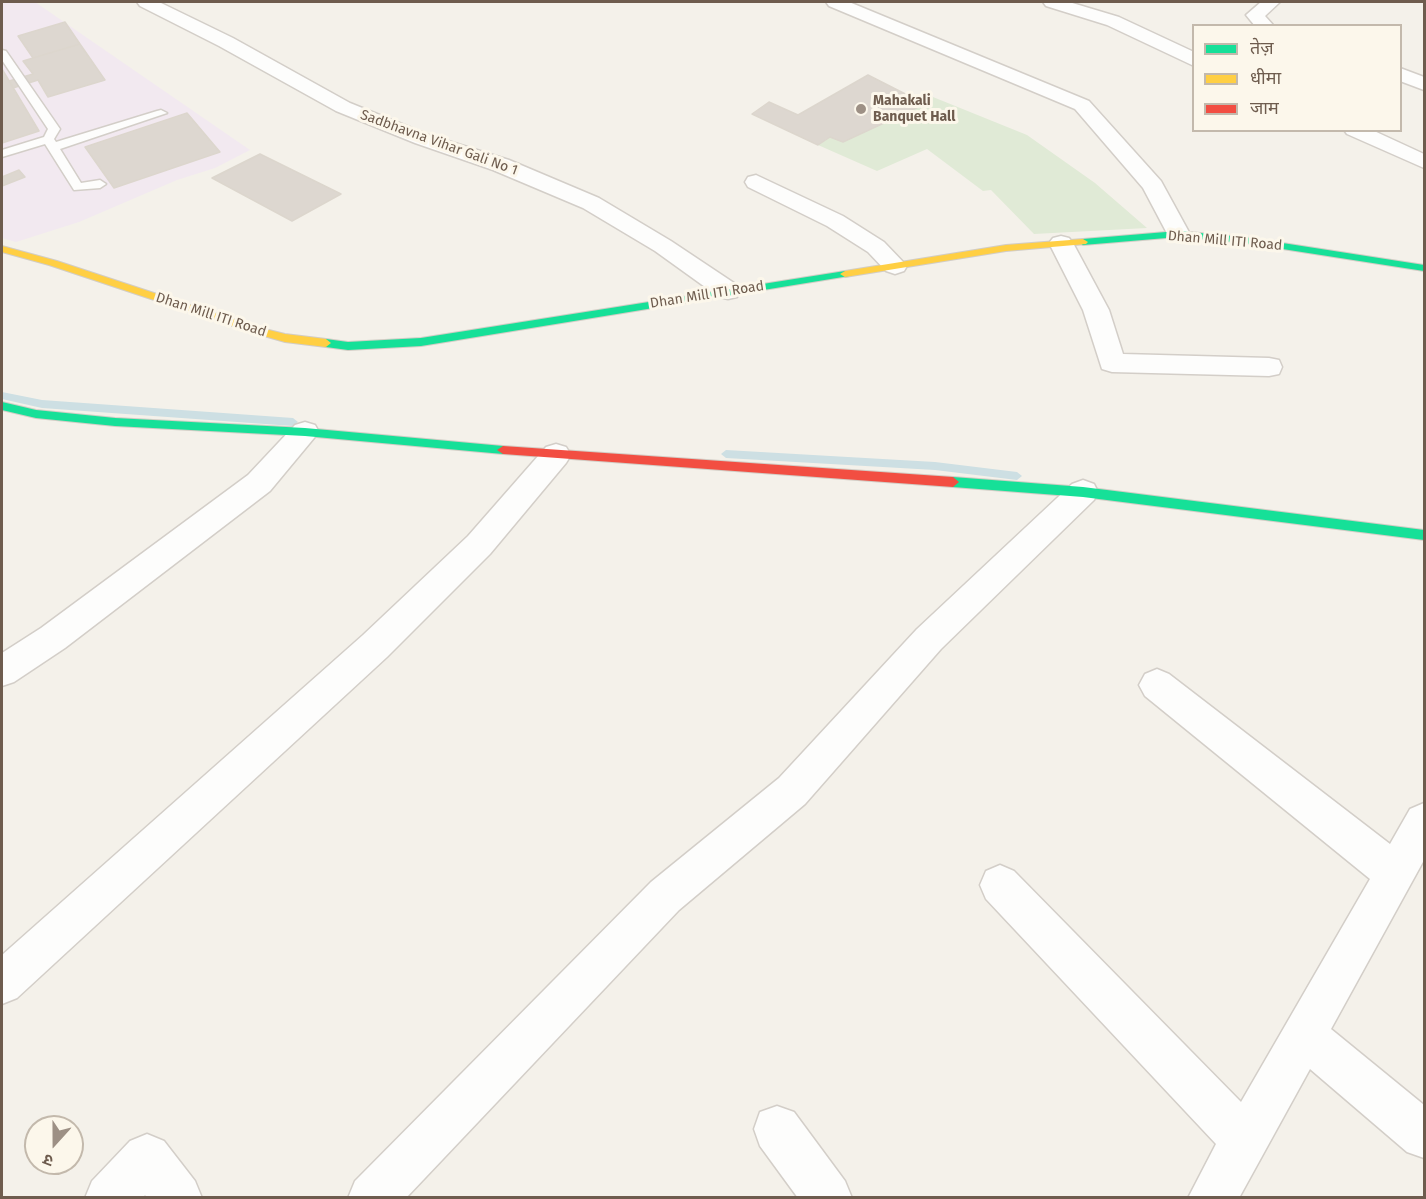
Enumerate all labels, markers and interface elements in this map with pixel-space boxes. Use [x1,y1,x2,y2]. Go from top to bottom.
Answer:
legend [1192,24,1402,132]
text: तेज़ [1250,37,1274,59]
text: धीमा [1250,67,1281,89]
place label: Mahakali Banquet Hall [873,93,955,125]
text: जाम [1250,97,1279,119]
marker: Mahakali Banquet Hall [854,102,868,116]
street label: Sadbhavna Vihar Gali No 1 [358,107,520,179]
street label: Dhan Mill ITI Road [1167,228,1283,254]
street label: Dhan Mill ITI Road [649,278,765,312]
street label: Dhan Mill ITI Road [154,289,268,341]
north arrow [24,1115,84,1175]
text: उ [40,1150,56,1171]

